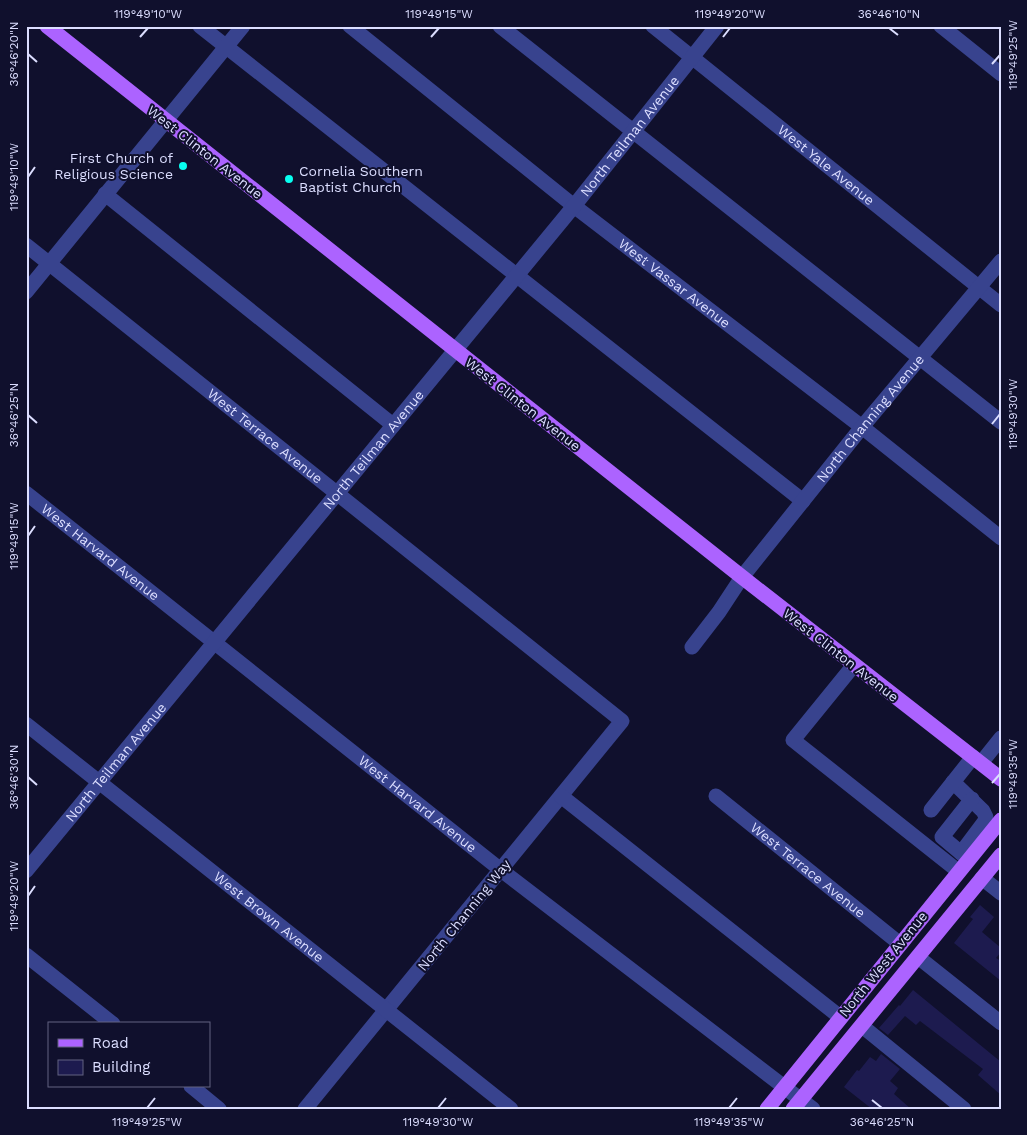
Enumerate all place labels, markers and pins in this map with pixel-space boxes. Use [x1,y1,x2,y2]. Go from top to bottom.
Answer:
place label: First Church of Religious Science [54,150,173,182]
marker: First Church of Religious Science [177,160,189,172]
place label: Cornelia Southern Baptist Church [299,163,423,195]
marker: Cornelia Southern Baptist Church [283,173,295,185]

